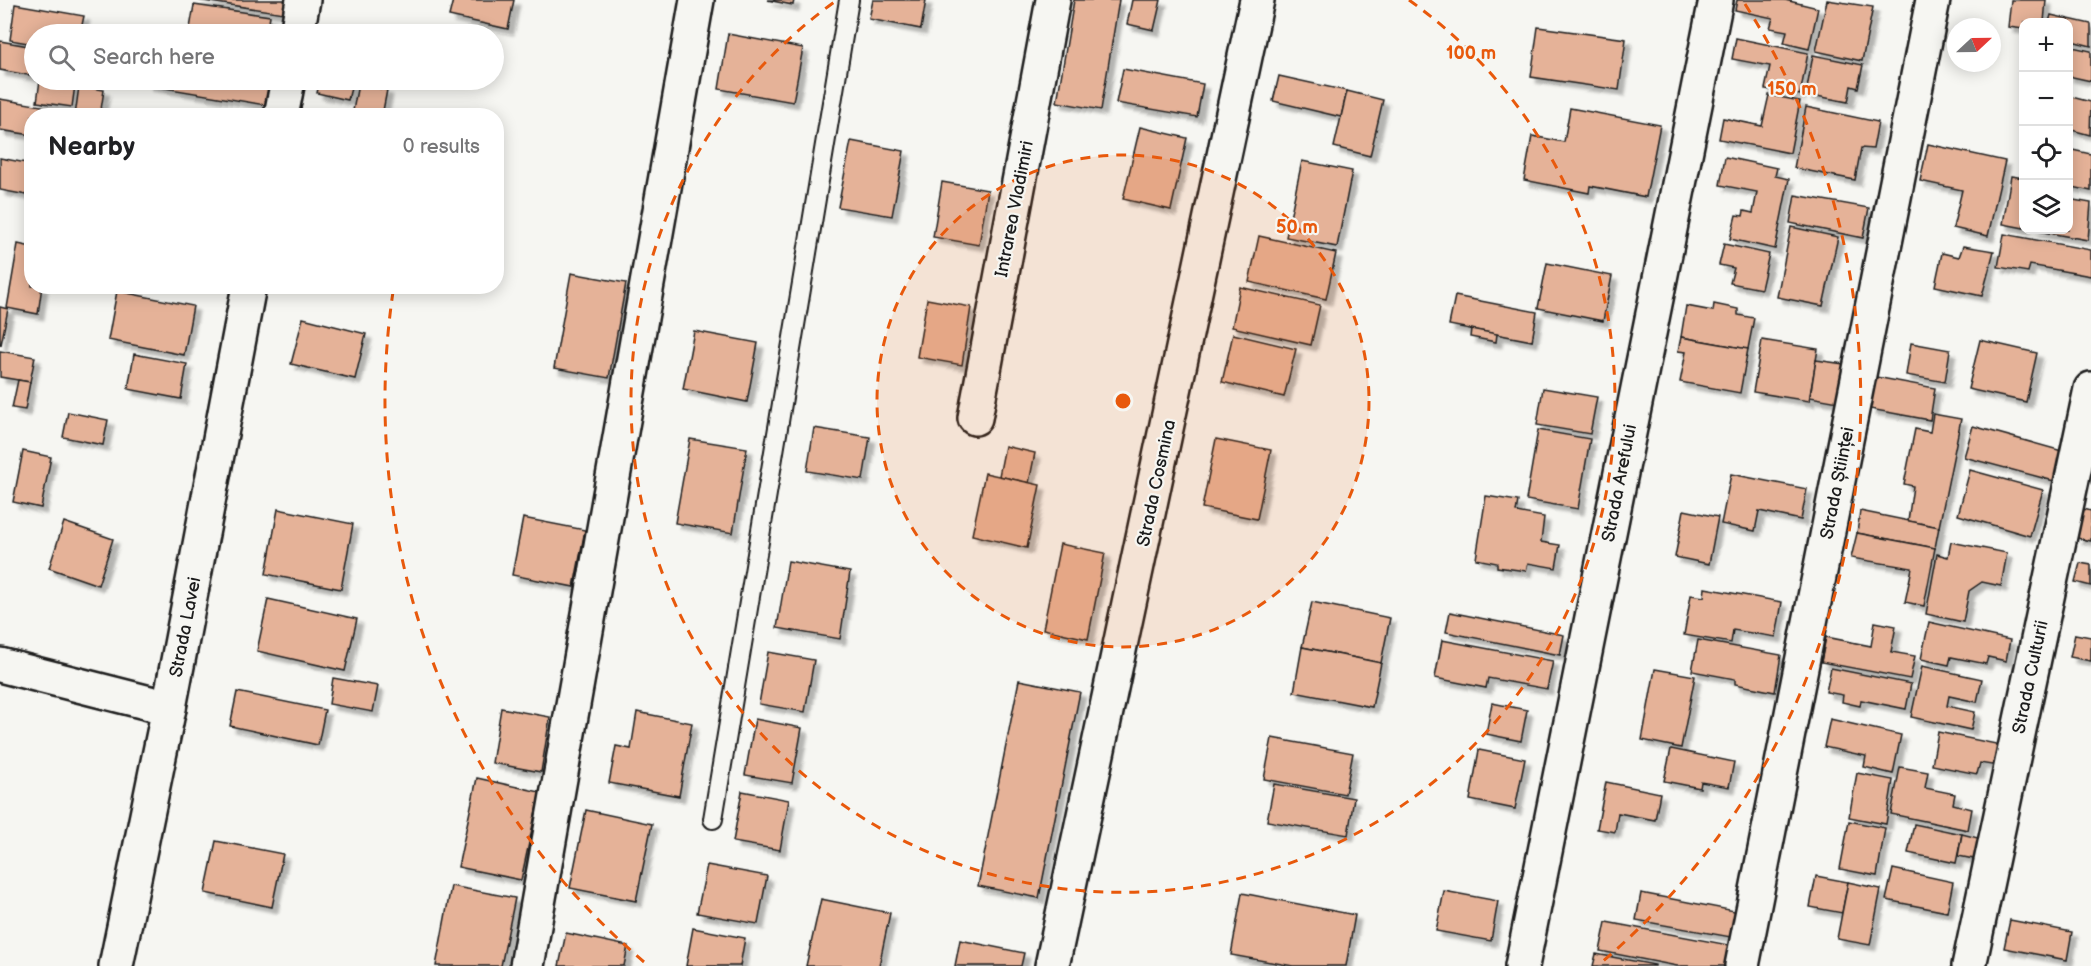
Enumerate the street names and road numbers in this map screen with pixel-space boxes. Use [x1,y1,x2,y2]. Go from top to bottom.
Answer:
street label: Intrarea Vladimiri [991,139,1038,279]
street label: Strada Cosmina [1133,418,1180,549]
street label: Strada Arefului [1598,422,1641,544]
street label: Strada Științei [1816,425,1859,541]
street label: Strada Lavei [166,575,205,679]
street label: Strada Culturii [2008,619,2053,736]

